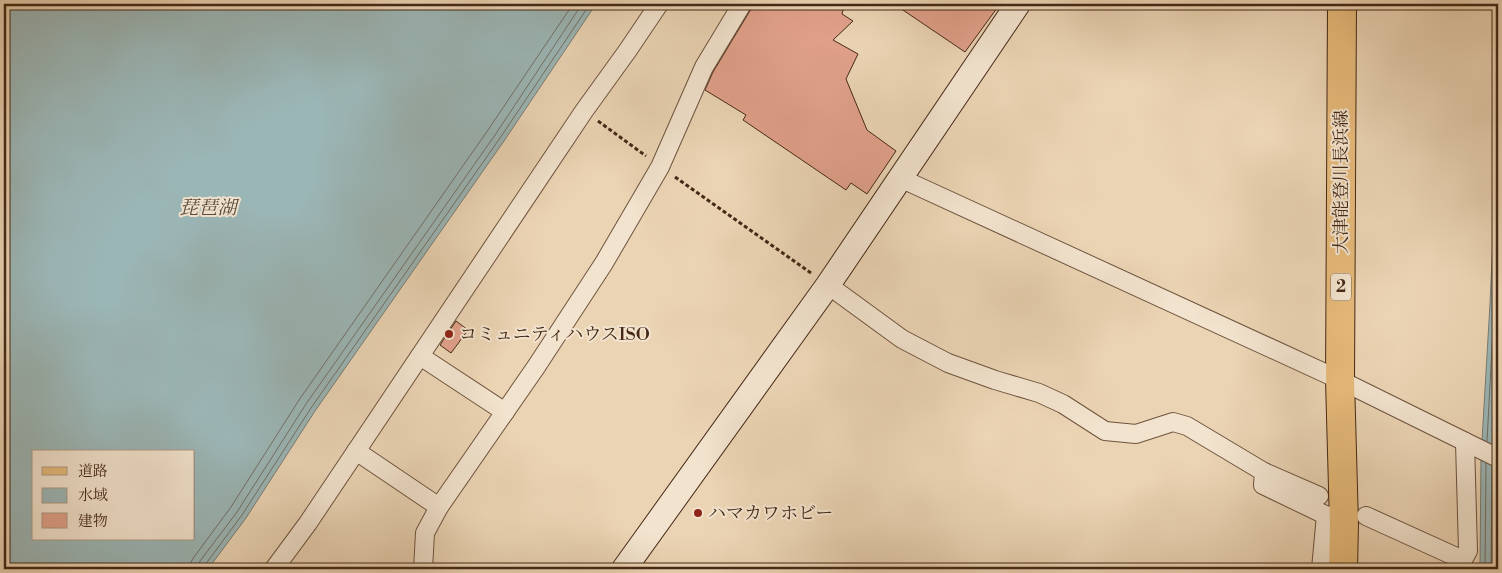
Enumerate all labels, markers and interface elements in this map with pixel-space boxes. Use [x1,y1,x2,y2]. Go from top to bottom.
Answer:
street label: 大津能登川長浜線 [1330,110,1353,254]
water label: 琵琶湖 [179,196,239,220]
road number: 2 [1331,274,1351,300]
place label: コミュニティハウスISO [459,323,650,346]
marker: コミュニティハウスISO [443,328,455,340]
legend [32,450,195,540]
text: 道路 [78,462,108,481]
text: 水域 [78,486,108,505]
place label: ハマカワホビー [708,502,833,525]
marker: ハマカワホビー [692,507,704,519]
text: 建物 [78,512,108,531]

